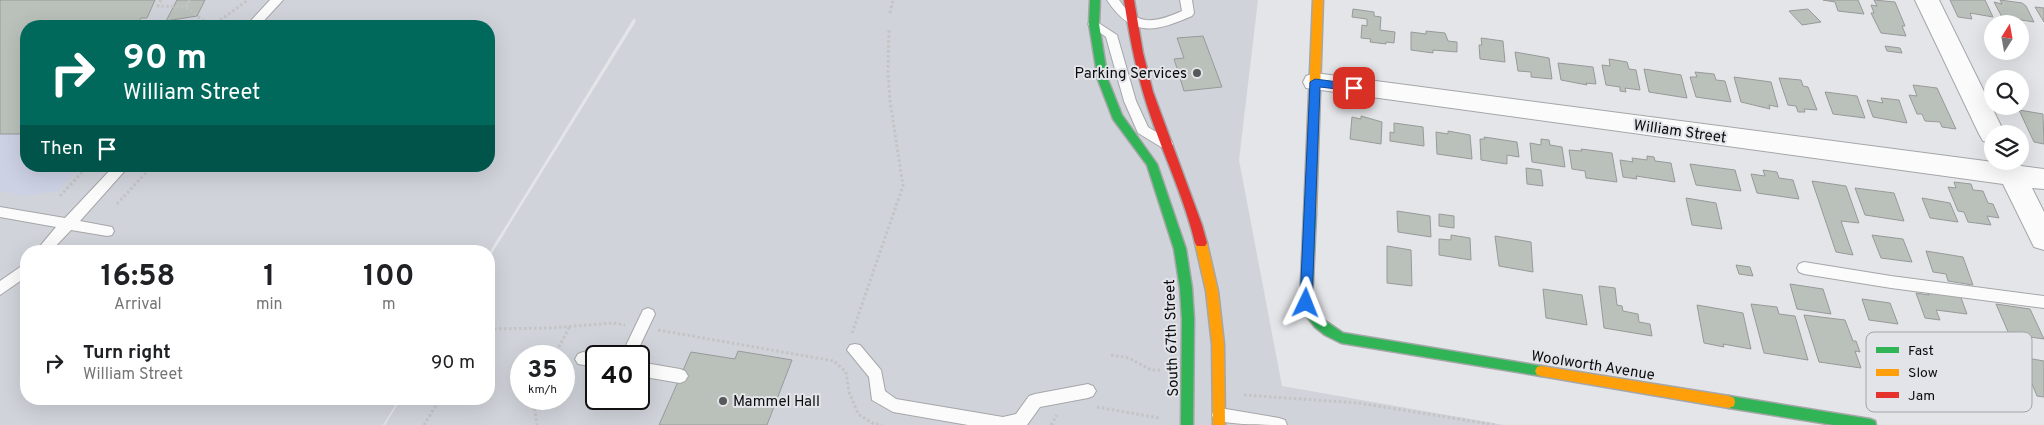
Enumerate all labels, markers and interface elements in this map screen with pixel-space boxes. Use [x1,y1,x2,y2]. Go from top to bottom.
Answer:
north arrow [1984,15,2029,60]
map controls [1984,15,2029,170]
text: 90 m [123,37,207,81]
icon: right [40,40,105,105]
place label: Parking Services [1075,65,1187,84]
marker: Parking Services [1191,67,1203,79]
pin [1333,67,1375,109]
button: search [1984,70,2029,115]
icon: arrive [1340,74,1368,102]
text: William Street [123,80,260,107]
street label: William Street [1632,117,1728,148]
button: layers [1984,125,2029,170]
icon: arrive [93,135,121,163]
text: Then [40,137,83,161]
text: 16:58 [100,259,175,296]
text: 1 [263,259,275,296]
text: 100 [363,259,415,296]
position arrow [1279,276,1331,328]
street label: South 67th Street [1161,279,1184,397]
text: Arrival [114,295,162,315]
text: min [256,295,283,315]
text: m [382,295,396,315]
legend [1866,332,2032,412]
text: Turn right [83,341,171,365]
text: Fast [1908,343,1934,360]
speed limit sign: 40 [585,345,650,410]
street label: Woolworth Avenue [1530,347,1656,386]
icon: right [40,349,68,377]
text: 90 m [431,351,475,375]
text: 35 [527,355,558,387]
text: William Street [83,365,183,385]
text: Slow [1908,365,1938,382]
text: km/h [528,382,557,398]
text: Jam [1908,388,1935,405]
place label: Mammel Hall [733,393,820,412]
marker: Mammel Hall [717,395,729,407]

